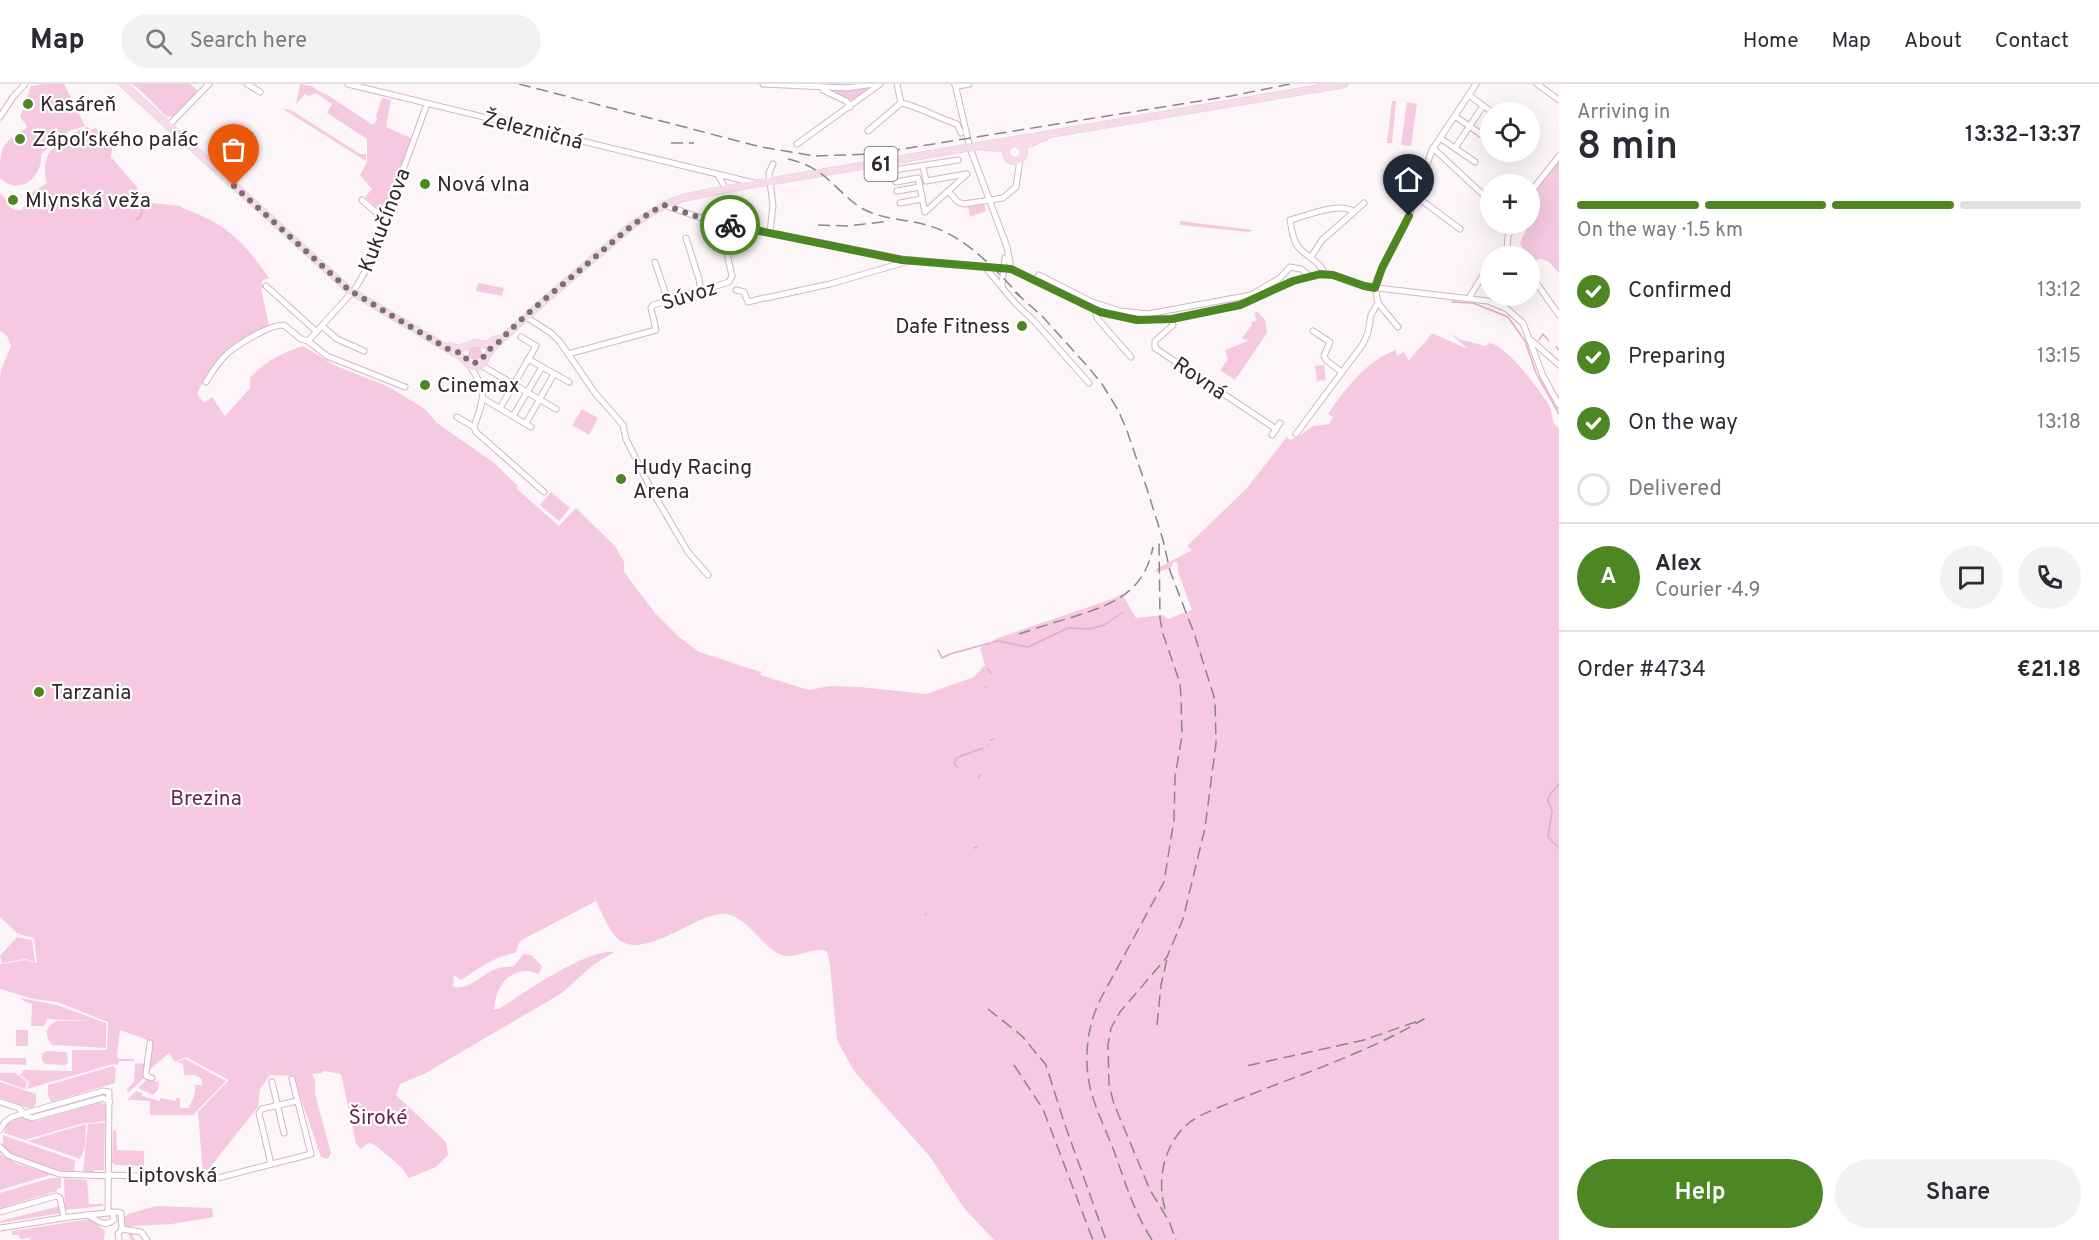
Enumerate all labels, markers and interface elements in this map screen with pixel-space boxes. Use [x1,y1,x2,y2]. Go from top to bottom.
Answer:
search box [121,14,541,68]
text: Map [30,23,85,59]
icon: search [142,25,175,58]
text: Search here [190,28,307,55]
text: Home [1743,28,1799,55]
text: Map [1832,28,1871,55]
text: About [1904,28,1962,55]
text: Contact [1995,28,2069,55]
place label: Kasáreň [40,92,116,119]
marker: Kasáreň [21,97,35,111]
text: Arriving in [1577,100,1670,126]
map controls [1480,102,1540,306]
button: locate [1480,102,1540,162]
street label: Železničná [480,105,586,157]
text: 13:32–13:37 [1965,122,2081,149]
pin [208,124,259,186]
text: 8 min [1577,124,1678,173]
place label: Zápoľského palác [32,127,199,154]
marker: Zápoľského palác [13,132,27,146]
icon: bag [217,133,250,166]
road number: 61 [864,147,898,181]
pin [1383,154,1434,216]
icon: home [1392,163,1425,196]
street label: Kukučínova [353,165,418,276]
place label: Nová vlna [437,172,529,199]
button: + [1480,174,1540,234]
marker: Nová vlna [418,177,432,191]
place label: Mlynská veža [25,188,151,215]
marker: Mlynská veža [6,193,20,207]
courier [700,195,760,255]
icon: bike [714,209,747,242]
text: On the way · 1.5 km [1577,218,1743,244]
button: − [1480,246,1540,306]
street label: Súvoz [658,275,721,318]
icon: check [1577,275,1610,308]
text: Confirmed [1628,278,1732,305]
text: 13:12 [2037,278,2081,304]
place label: Dafe Fitness [895,314,1010,341]
marker: Dafe Fitness [1015,319,1029,333]
icon: check [1577,341,1610,374]
text: Preparing [1628,344,1726,371]
text: 13:15 [2037,344,2081,370]
street label: Rovná [1167,352,1231,407]
place label: Cinemax [437,373,520,400]
marker: Cinemax [418,378,432,392]
icon: check [1577,407,1610,440]
text: On the way [1628,410,1738,437]
text: 13:18 [2037,410,2081,436]
place label: Hudy Racing Arena [633,455,752,506]
marker: Hudy Racing Arena [614,472,628,486]
text: Delivered [1628,476,1722,503]
button: chat [1940,546,2003,609]
button: phone [2018,546,2081,609]
text: Alex [1655,551,1702,578]
text: A [1601,564,1616,591]
text: Courier · 4.9 [1655,578,1760,604]
text: Order #4734 [1577,657,1706,684]
text: €21.18 [2017,657,2081,684]
place label: Tarzania [51,680,131,707]
marker: Tarzania [32,685,46,699]
park label: Brezina [170,786,242,813]
park label: Široké [348,1104,408,1132]
button: Help [1577,1159,1823,1228]
button: Share [1835,1159,2081,1228]
street label: Liptovská [127,1163,217,1190]

